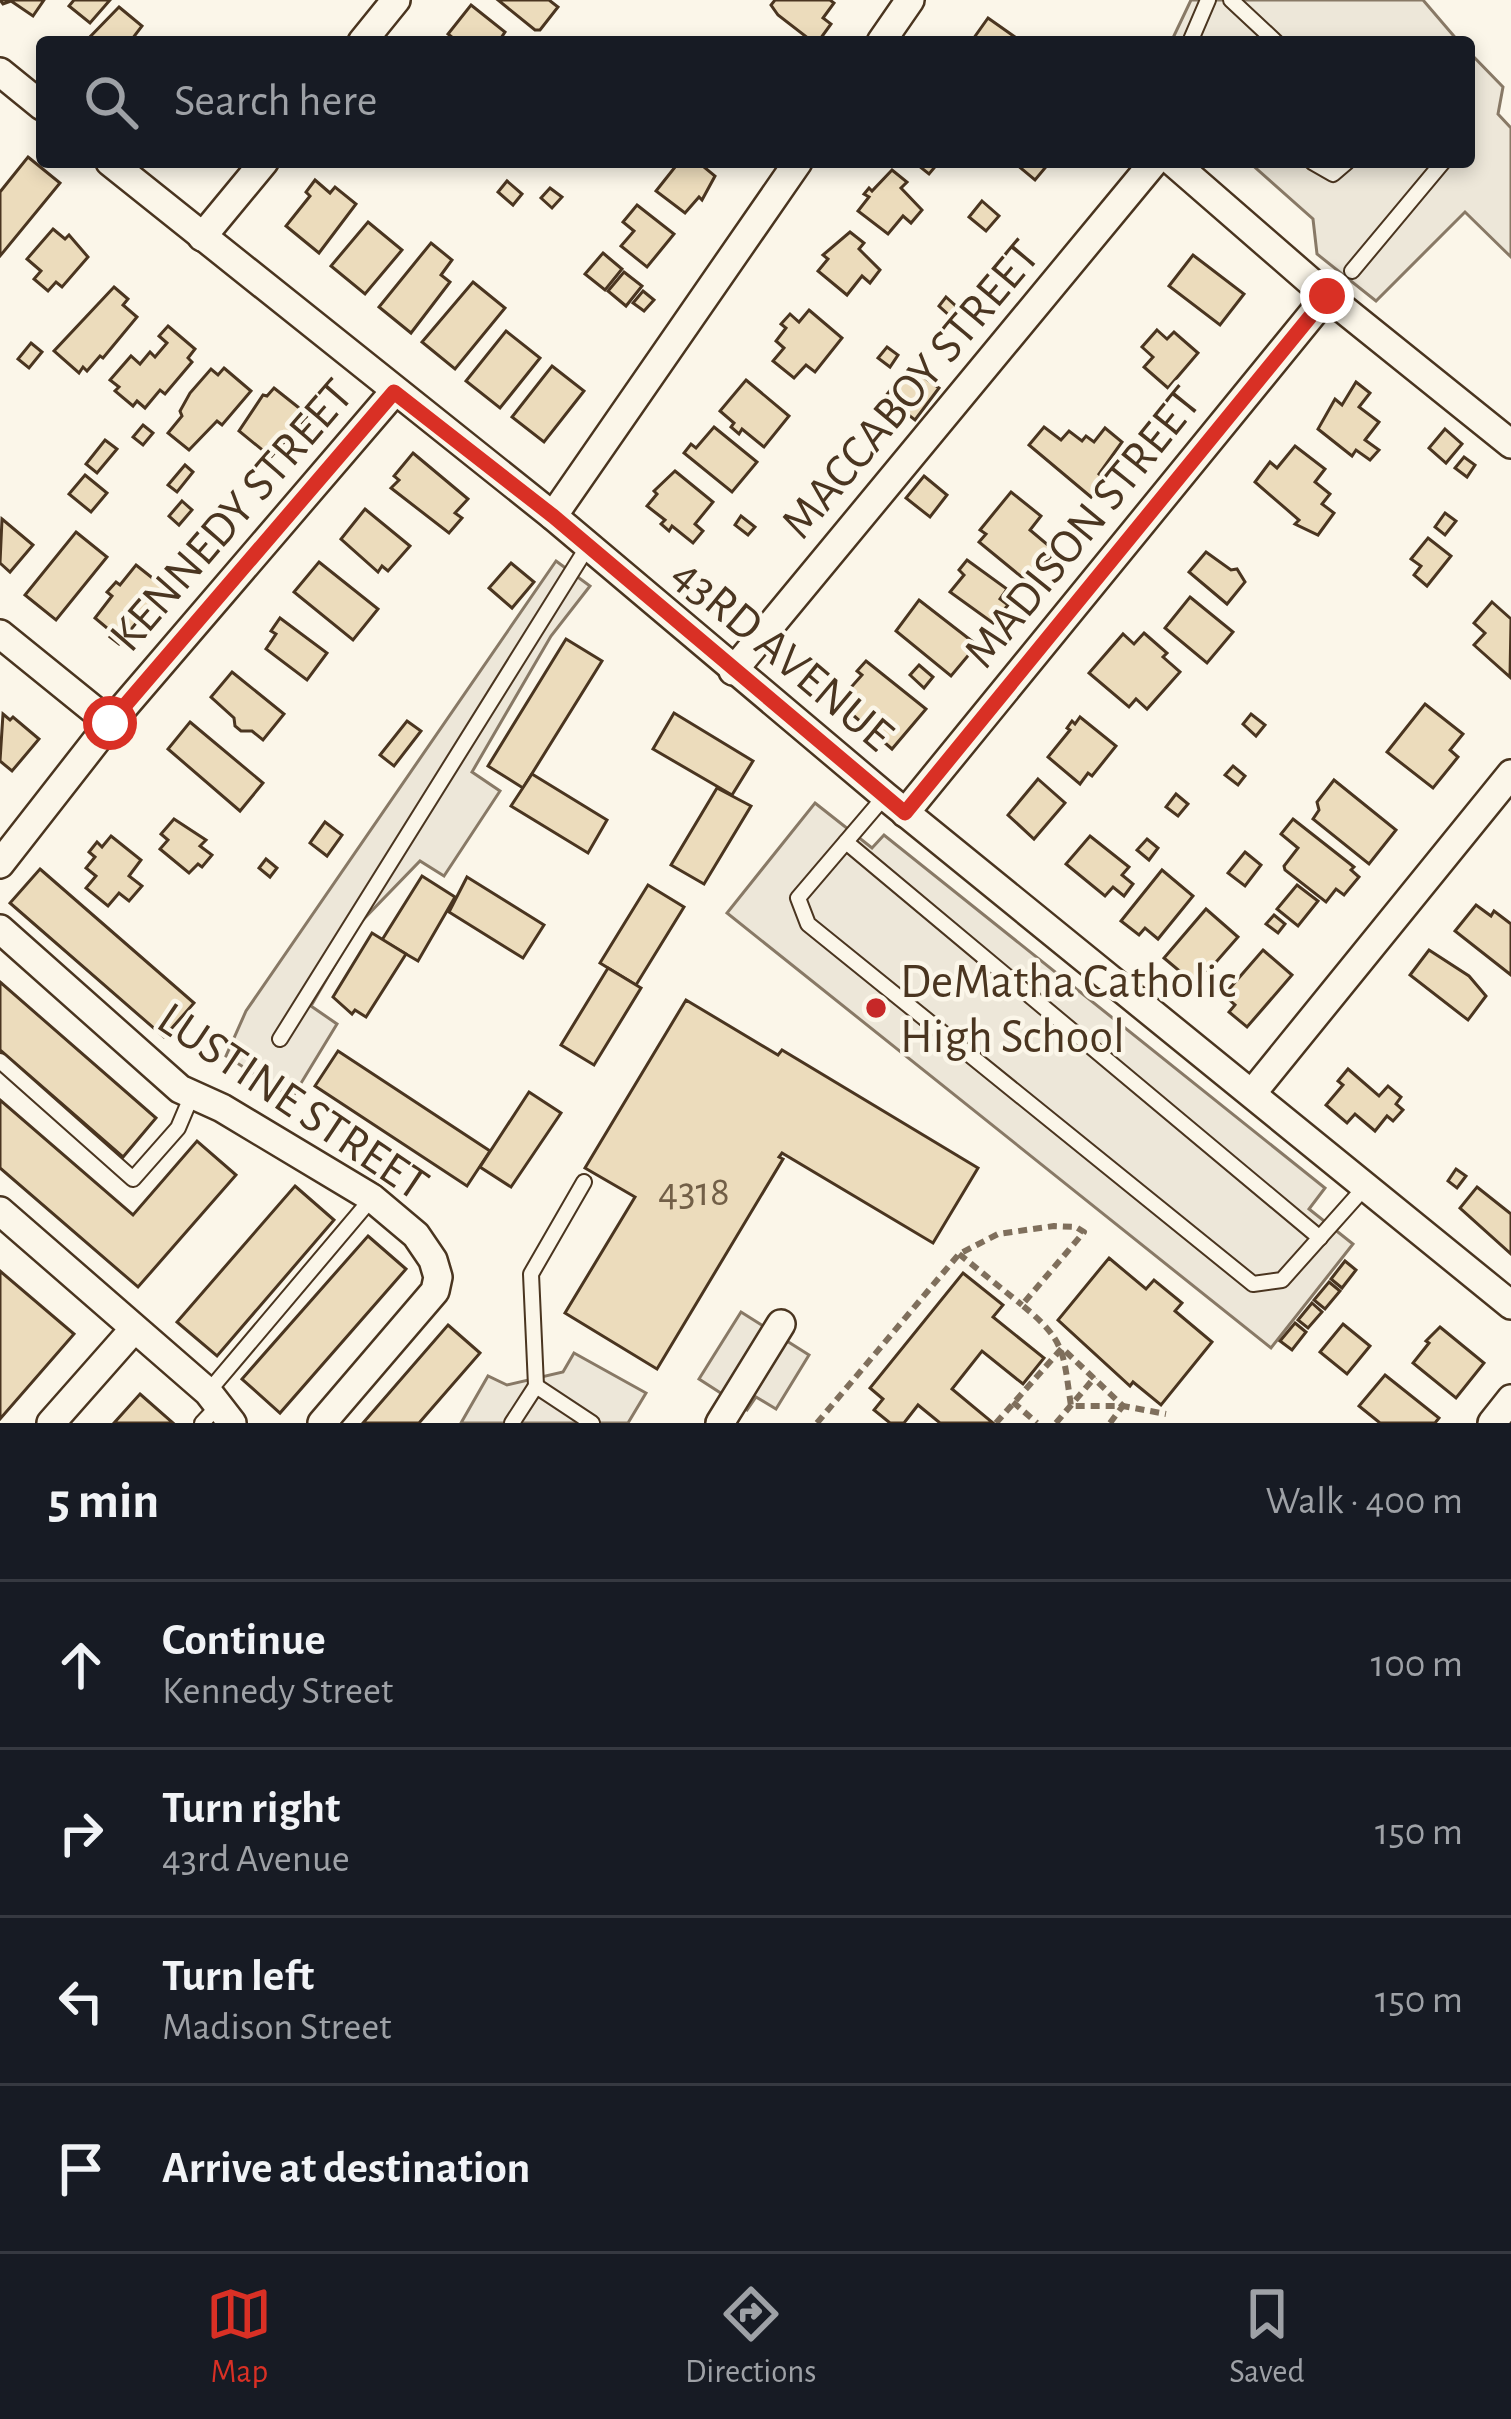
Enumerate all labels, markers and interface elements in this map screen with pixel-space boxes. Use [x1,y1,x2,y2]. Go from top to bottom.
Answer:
search box [36,36,1475,168]
icon: search [78,69,144,135]
text: Search here [174,79,377,124]
street label: MACCABOY STREET [773,232,1049,548]
route end [1300,269,1354,323]
street label: KENNEDY STREET [102,371,363,661]
street label: MADISON STREET [956,379,1211,677]
street label: 43RD AVENUE [663,550,901,761]
route start [83,696,137,750]
place label: DeMatha Catholic High School [900,959,1236,1062]
street label: LUSTINE STREET [149,995,436,1210]
marker: DeMatha Catholic High School [863,995,889,1021]
house number: 4318 [658,1171,730,1213]
text: 5 min [48,1476,159,1527]
text: Walk · 400 m [1265,1482,1463,1521]
text: Continue [162,1618,326,1663]
icon: ahead [48,1632,114,1698]
text: 100 m [1371,1645,1463,1684]
text: Kennedy Street [162,1672,393,1711]
text: Turn right [162,1786,340,1831]
icon: right [48,1800,114,1866]
text: 150 m [1375,1813,1463,1852]
text: 43rd Avenue [162,1840,350,1879]
text: Turn left [162,1954,314,1999]
icon: left [48,1968,114,2034]
text: 150 m [1375,1981,1463,2020]
text: Madison Street [162,2008,392,2047]
icon: arrive [48,2136,114,2202]
text: Arrive at destination [162,2146,530,2191]
tab: Map [206,2281,272,2393]
tab: Directions [685,2281,816,2393]
tab: Saved [1229,2281,1305,2393]

